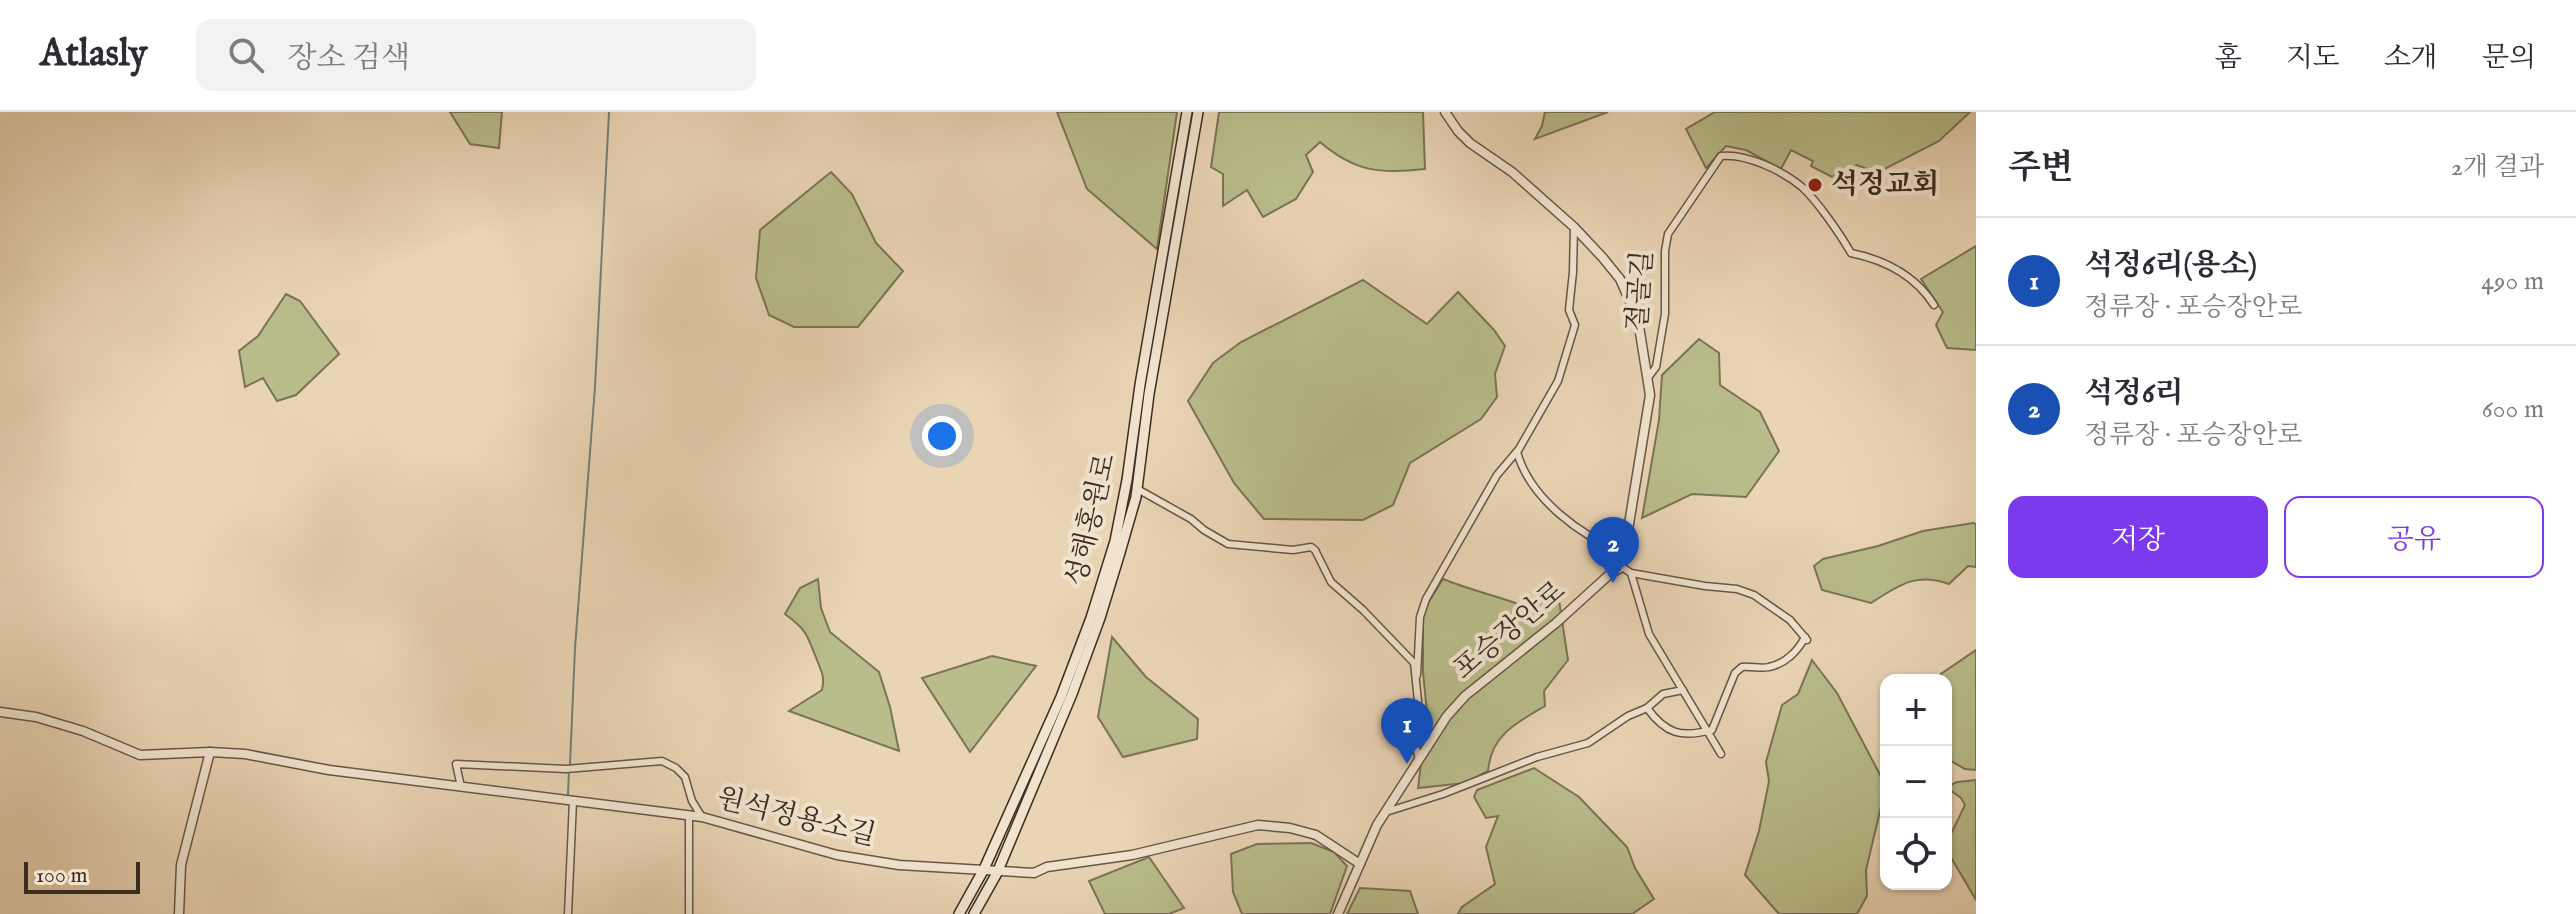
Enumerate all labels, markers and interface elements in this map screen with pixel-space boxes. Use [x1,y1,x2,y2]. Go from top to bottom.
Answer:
search box [196,19,756,91]
text: Atlasly [40,31,148,79]
icon: search [224,33,268,77]
text: 장소 검색 [288,40,410,78]
text: 홈 [2215,41,2242,76]
text: 지도 [2286,41,2340,76]
text: 소개 [2384,41,2438,76]
text: 문의 [2482,41,2536,76]
text: 주변 [2008,147,2074,190]
text: 2개 결과 [2451,151,2544,184]
place label: 석정교회 [1831,168,1939,203]
marker: 석정교회 [1806,176,1824,194]
text: 석정6리(용소) [2084,247,2257,285]
street label: 절골길 [1621,249,1661,333]
text: 1 [2029,265,2039,298]
text: 490 m [2481,265,2544,298]
text: 정류장 · 포승장안로 [2084,291,2302,324]
text: 석정6리 [2084,375,2184,413]
text: 2 [2028,393,2040,426]
text: 600 m [2482,393,2544,426]
your location [922,416,962,456]
text: 정류장 · 포승장안로 [2084,419,2302,452]
street label: 성해홍원로 [1060,450,1124,590]
button: 저장 [2008,496,2268,578]
button: 공유 [2284,496,2544,578]
pin: 2 [1587,517,1639,583]
street label: 포승장안로 [1447,574,1573,688]
map controls [1880,674,1952,890]
button: + [1880,674,1952,746]
pin: 1 [1381,698,1433,764]
button: − [1880,746,1952,818]
street label: 원석정용소길 [713,781,879,855]
button: locate [1880,818,1952,890]
scale bar [24,858,140,894]
text: 100 m [36,862,88,890]

